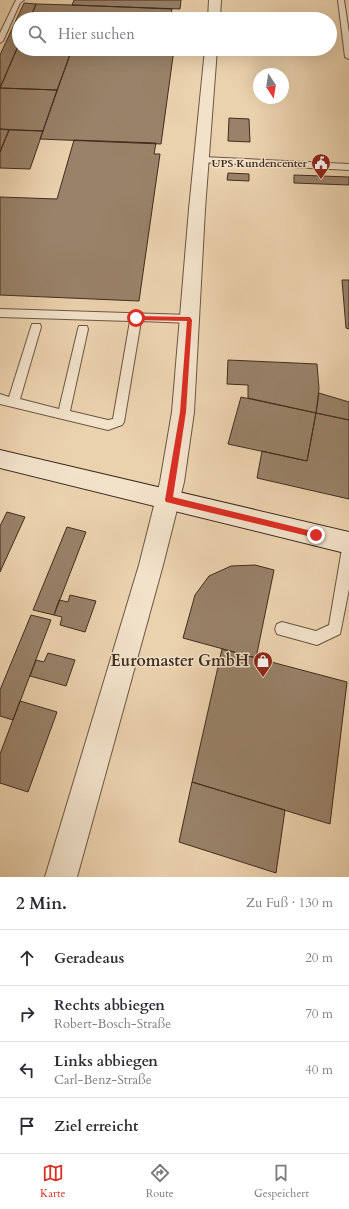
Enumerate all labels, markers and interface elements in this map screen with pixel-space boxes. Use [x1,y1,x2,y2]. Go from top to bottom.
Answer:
search box [12,12,337,56]
icon: search [26,23,48,45]
text: Hier suchen [58,24,135,44]
north arrow [253,68,289,104]
public building icon: UPS Kundencenter [310,152,332,180]
place label: UPS Kundencenter [211,156,308,171]
route start [127,309,145,327]
route end [307,526,325,544]
place label: Euromaster GmbH [111,650,249,672]
shop icon: Euromaster GmbH [252,650,274,678]
text: 2 Min. [16,892,67,915]
text: Zu Fuß · 130 m [246,894,333,912]
icon: ahead [16,947,38,969]
text: Geradeaus [54,948,124,968]
text: 20 m [305,949,333,967]
text: Rechts abbiegen [54,995,165,1015]
icon: right [16,1003,38,1025]
text: 70 m [305,1005,333,1023]
text: Robert-Bosch-Straße [54,1015,171,1033]
text: Links abbiegen [54,1051,158,1071]
icon: left [16,1059,38,1081]
text: 40 m [305,1061,333,1079]
text: Carl-Benz-Straße [54,1071,152,1089]
icon: arrive [16,1115,38,1137]
text: Ziel erreicht [54,1116,138,1136]
tab: Karte [40,1162,66,1201]
tab: Route [146,1162,174,1201]
tab: Gespeichert [254,1162,309,1201]

